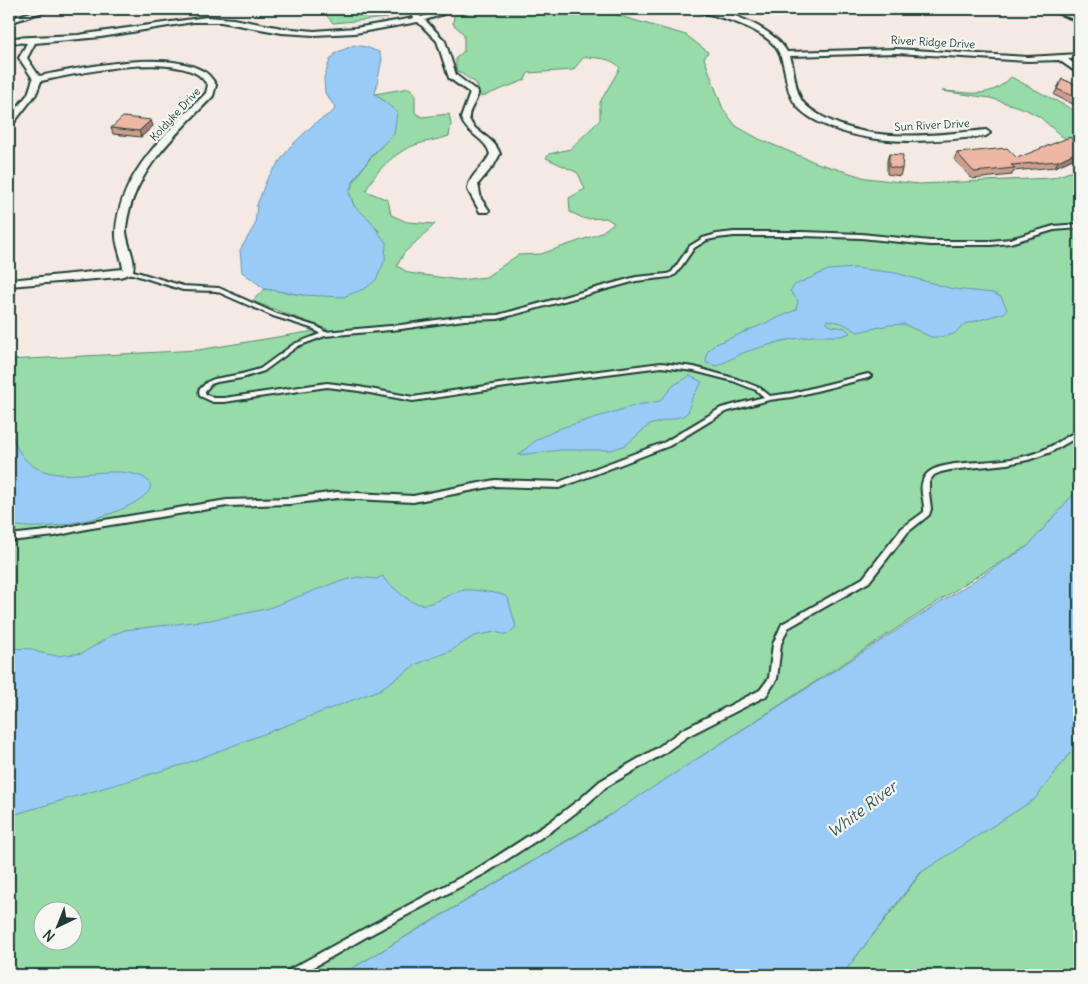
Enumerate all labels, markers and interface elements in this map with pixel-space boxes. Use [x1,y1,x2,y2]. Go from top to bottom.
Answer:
street label: River Ridge Drive [890,33,976,51]
street label: Koldyke Drive [147,84,203,144]
street label: Sun River Drive [894,116,970,134]
water label: White River [823,775,903,842]
north arrow [32,902,82,952]
text: N [39,926,59,945]

